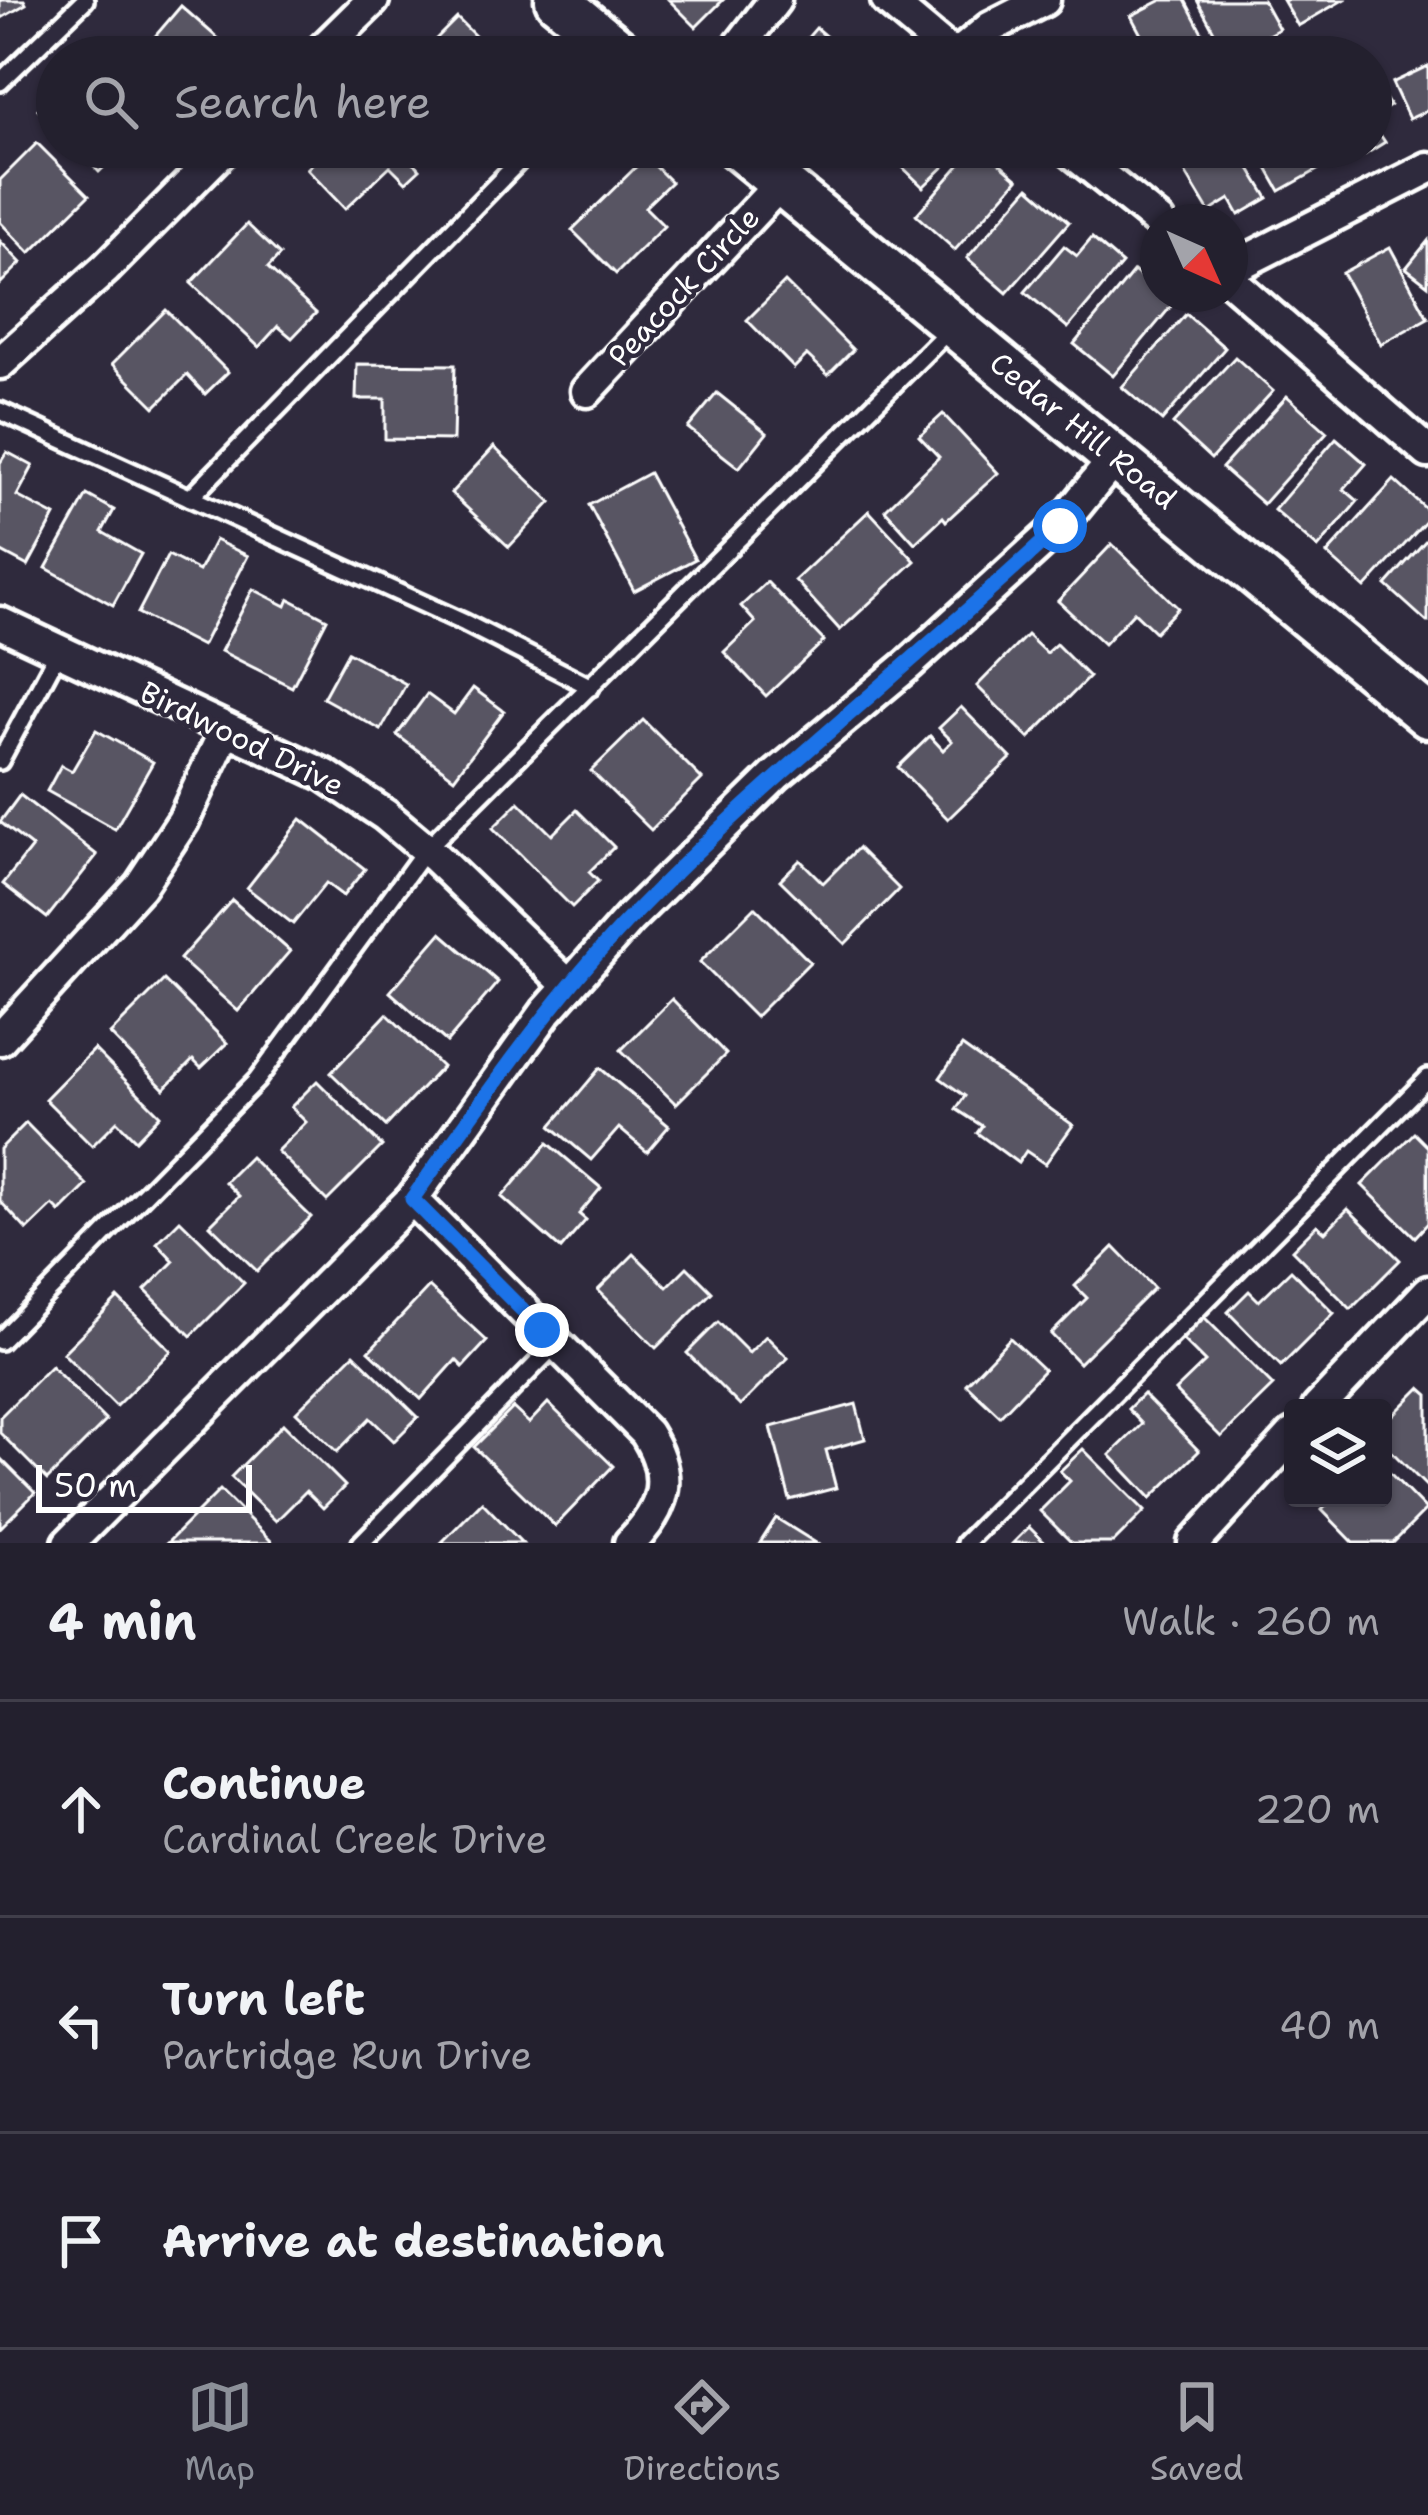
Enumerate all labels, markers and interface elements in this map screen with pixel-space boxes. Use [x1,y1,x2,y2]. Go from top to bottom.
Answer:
search box [36,36,1392,168]
icon: search [78,69,144,135]
text: Search here [174,72,431,132]
street label: Peacock Circle [599,198,769,376]
north arrow [1140,204,1248,312]
street label: Cedar Hill Road [981,342,1185,519]
route start [1033,499,1087,553]
street label: Birdwood Drive [133,671,351,806]
route end [515,1303,569,1357]
map controls [1284,1399,1392,1507]
button: layers [1284,1399,1392,1507]
scale bar [36,1459,252,1512]
text: 50 m [54,1463,137,1508]
text: 4 min [48,1587,197,1655]
text: Walk · 260 m [1122,1595,1380,1647]
text: Continue [162,1753,366,1813]
icon: ahead [48,1776,114,1842]
text: 220 m [1254,1783,1380,1835]
text: Cardinal Creek Drive [162,1813,548,1865]
text: Turn left [162,1969,365,2029]
icon: left [48,1992,114,2058]
text: 40 m [1279,1999,1380,2051]
text: Partridge Run Drive [162,2029,532,2081]
icon: arrive [48,2208,114,2274]
text: Arrive at destination [162,2211,665,2271]
tab: Map [184,2374,255,2491]
tab: Directions [624,2374,781,2491]
tab: Saved [1150,2374,1244,2491]

